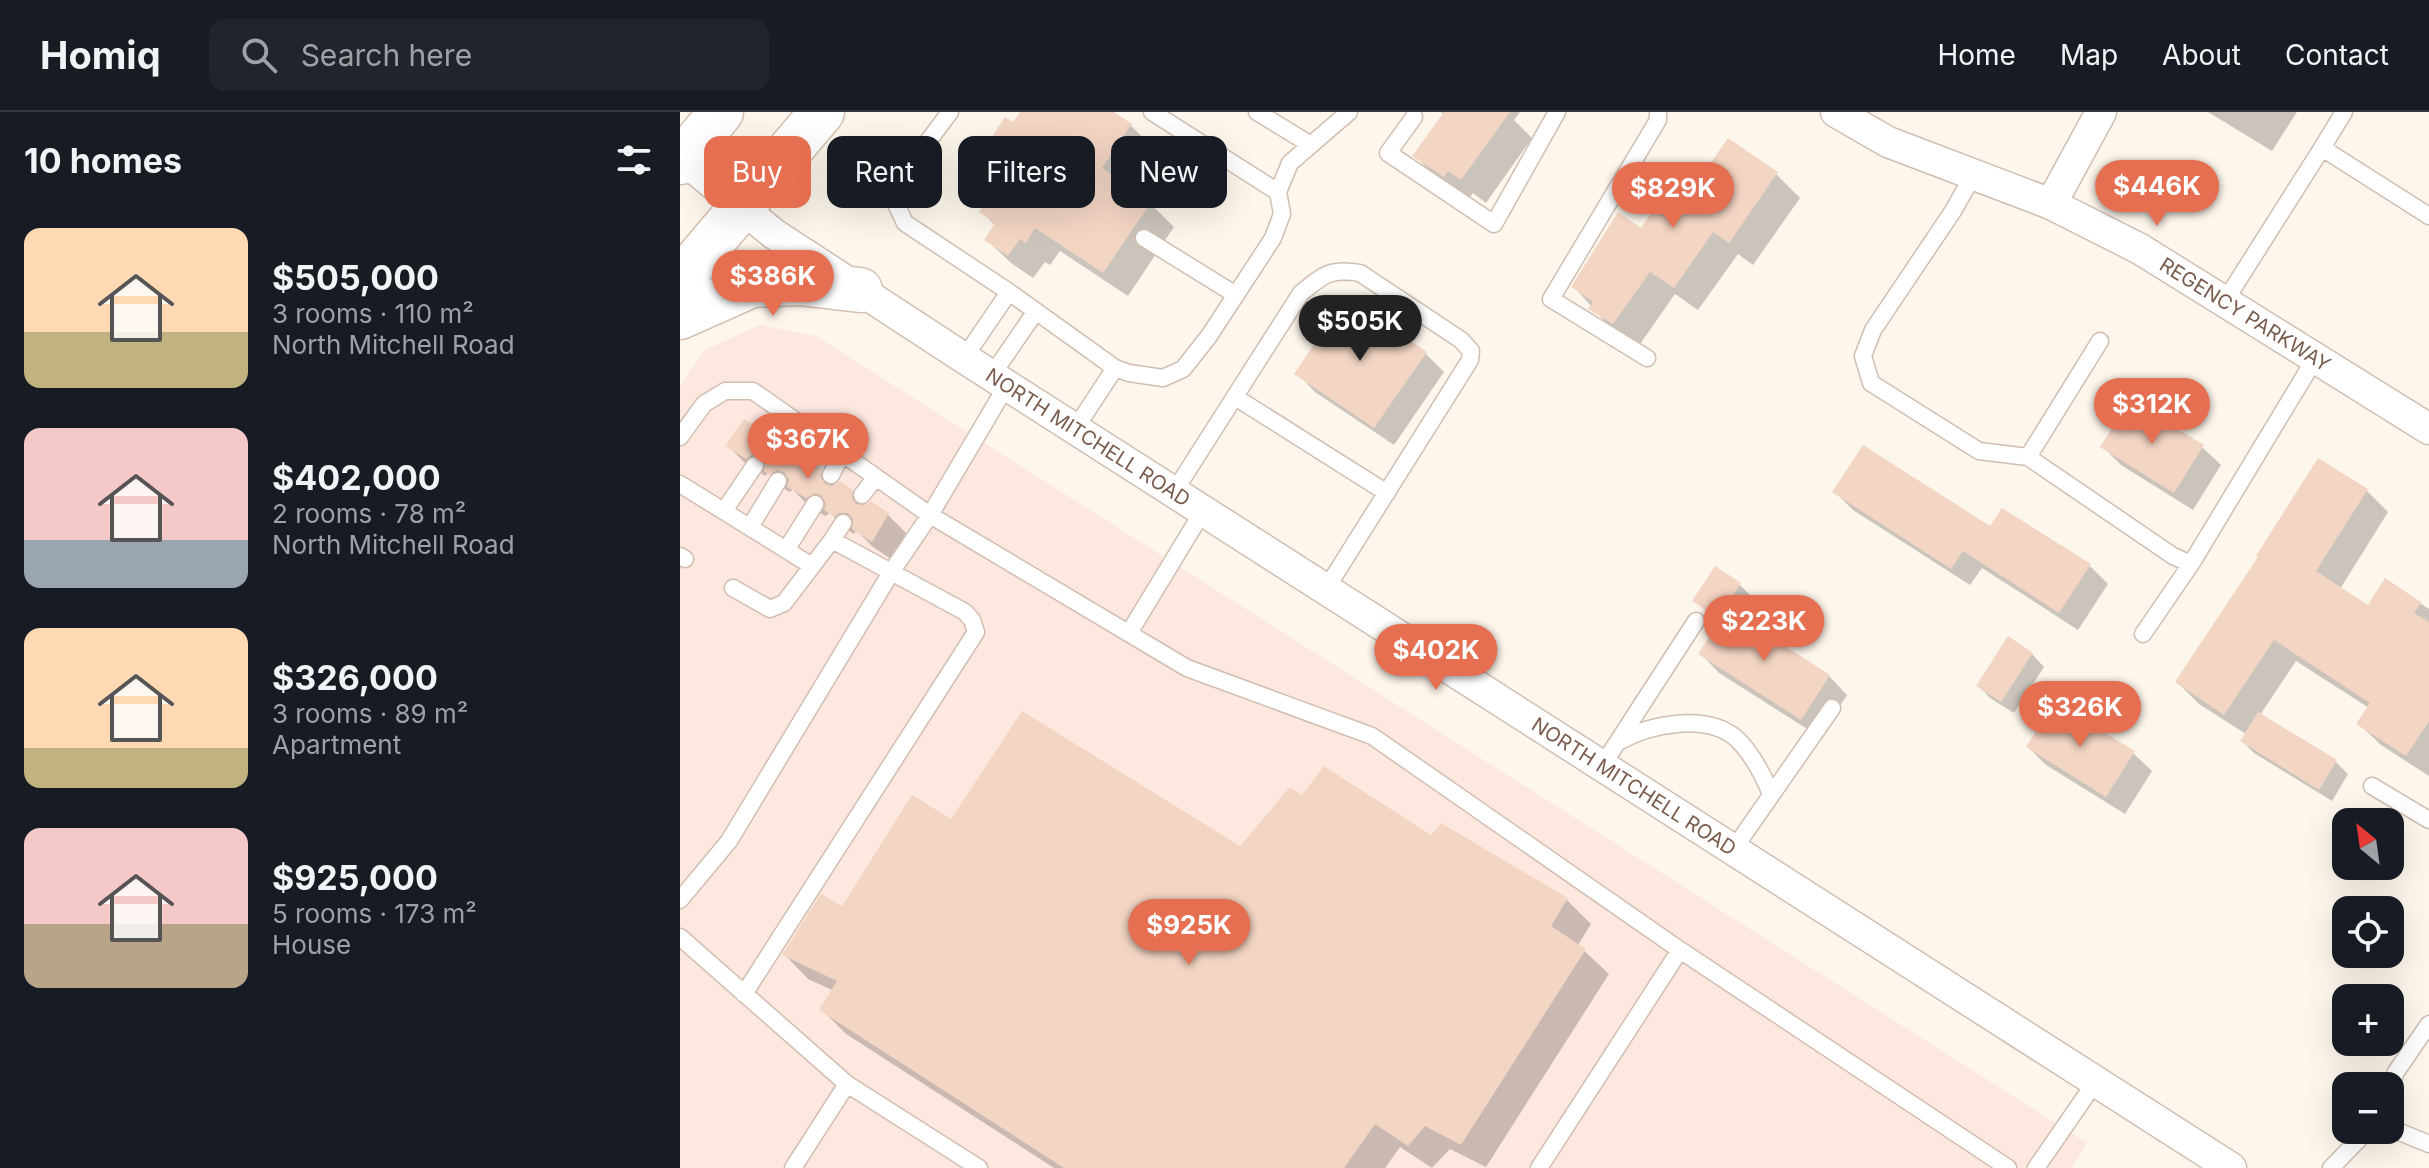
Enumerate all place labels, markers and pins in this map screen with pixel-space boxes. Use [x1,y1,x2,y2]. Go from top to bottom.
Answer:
pin: $446K [2101,160,2213,228]
pin: $829K [1617,162,1729,230]
pin: $386K [717,250,829,318]
pin: $505K [1304,295,1416,363]
pin: $312K [2096,378,2208,446]
pin: $367K [752,413,864,481]
pin: $223K [1708,595,1820,663]
pin: $402K [1380,624,1492,692]
pin: $326K [2024,681,2136,749]
pin: $925K [1133,899,1245,967]

